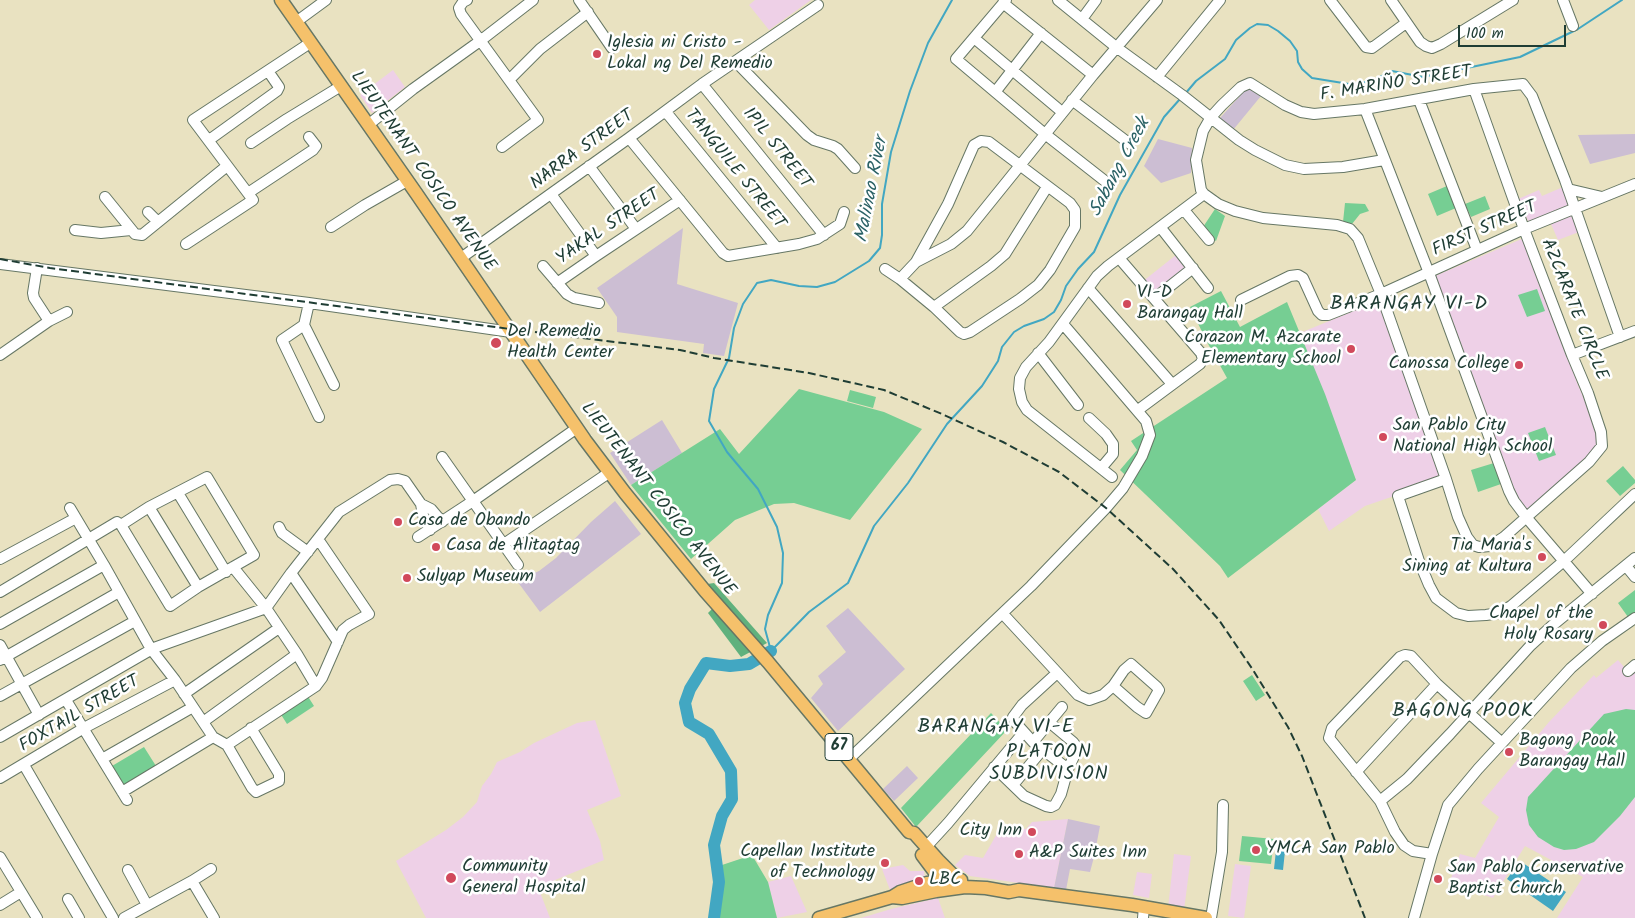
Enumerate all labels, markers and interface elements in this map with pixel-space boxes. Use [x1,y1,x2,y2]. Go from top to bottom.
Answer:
scale bar [1460,15,1568,47]
text: 100 m [1466,22,1504,46]
place label: Iglesia ni Cristo - Lokal ng Del Remedio [607,33,773,76]
marker: Iglesia ni Cristo - Lokal ng Del Remedio [591,48,603,60]
street label: F. MARIÑO STREET [1319,62,1473,108]
street label: LIEUTENANT COSICO AVENUE [344,68,500,276]
street label: IPIL STREET [737,104,815,194]
street label: NARRA STREET [527,106,639,196]
street label: TANGUILE STREET [679,106,789,234]
water label: Sabang Creek [1086,115,1156,221]
water label: Malinao River [852,135,894,245]
street label: YAKAL STREET [553,185,665,271]
street label: FIRST STREET [1429,197,1541,263]
street label: AZCARATE CIRCLE [1535,236,1611,384]
place label: VI-D Barangay Hall [1137,283,1243,326]
district label: BARANGAY VI-D [1328,294,1490,318]
marker: VI-D Barangay Hall [1121,298,1133,310]
place label: Del Remedio Health Center [507,322,613,364]
place label: Corazon M. Azcarate Elementary School [1184,328,1341,370]
marker: Del Remedio Health Center [489,336,503,350]
marker: Corazon M. Azcarate Elementary School [1345,343,1357,355]
place label: Canossa College [1389,354,1509,376]
marker: Canossa College [1513,359,1525,371]
street label: LIEUTENANT COSICO AVENUE [575,399,739,601]
place label: San Pablo City National High School [1393,416,1552,458]
marker: San Pablo City National High School [1377,431,1389,443]
place label: Casa de Obando [408,511,531,533]
marker: Casa de Obando [392,516,404,528]
place label: Casa de Alitagtag [446,536,580,558]
place label: Tia Maria's Sining at Kultura [1403,536,1532,578]
marker: Casa de Alitagtag [430,541,442,553]
marker: Tia Maria's Sining at Kultura [1536,551,1548,563]
place label: Sulyap Museum [417,567,534,589]
marker: Sulyap Museum [401,572,413,584]
place label: Chapel of the Holy Rosary [1489,604,1593,646]
marker: Chapel of the Holy Rosary [1597,619,1609,631]
street label: FOXTAIL STREET [16,672,144,758]
district label: BAGONG POOK [1391,701,1535,725]
district label: BARANGAY VI-E [916,717,1076,741]
place label: Bagong Pook Barangay Hall [1519,731,1625,774]
road number: 67 [825,734,853,760]
district label: PLATOON SUBDIVISION [988,743,1110,787]
marker: Bagong Pook Barangay Hall [1503,746,1515,758]
place label: City Inn [960,821,1022,843]
marker: City Inn [1026,826,1038,838]
place label: YMCA San Pablo [1266,839,1395,861]
place label: Capellan Institute of Technology [740,842,875,884]
place label: A&P Suites Inn [1029,843,1147,865]
marker: YMCA San Pablo [1250,844,1262,856]
marker: A&P Suites Inn [1013,848,1025,860]
place label: Community General Hospital [462,857,585,900]
marker: Capellan Institute of Technology [879,857,891,869]
place label: San Pablo Conservative Baptist Church [1448,858,1623,901]
place label: LBC [929,870,961,892]
marker: Community General Hospital [444,871,458,885]
marker: San Pablo Conservative Baptist Church [1432,873,1444,885]
marker: LBC [913,875,925,887]

